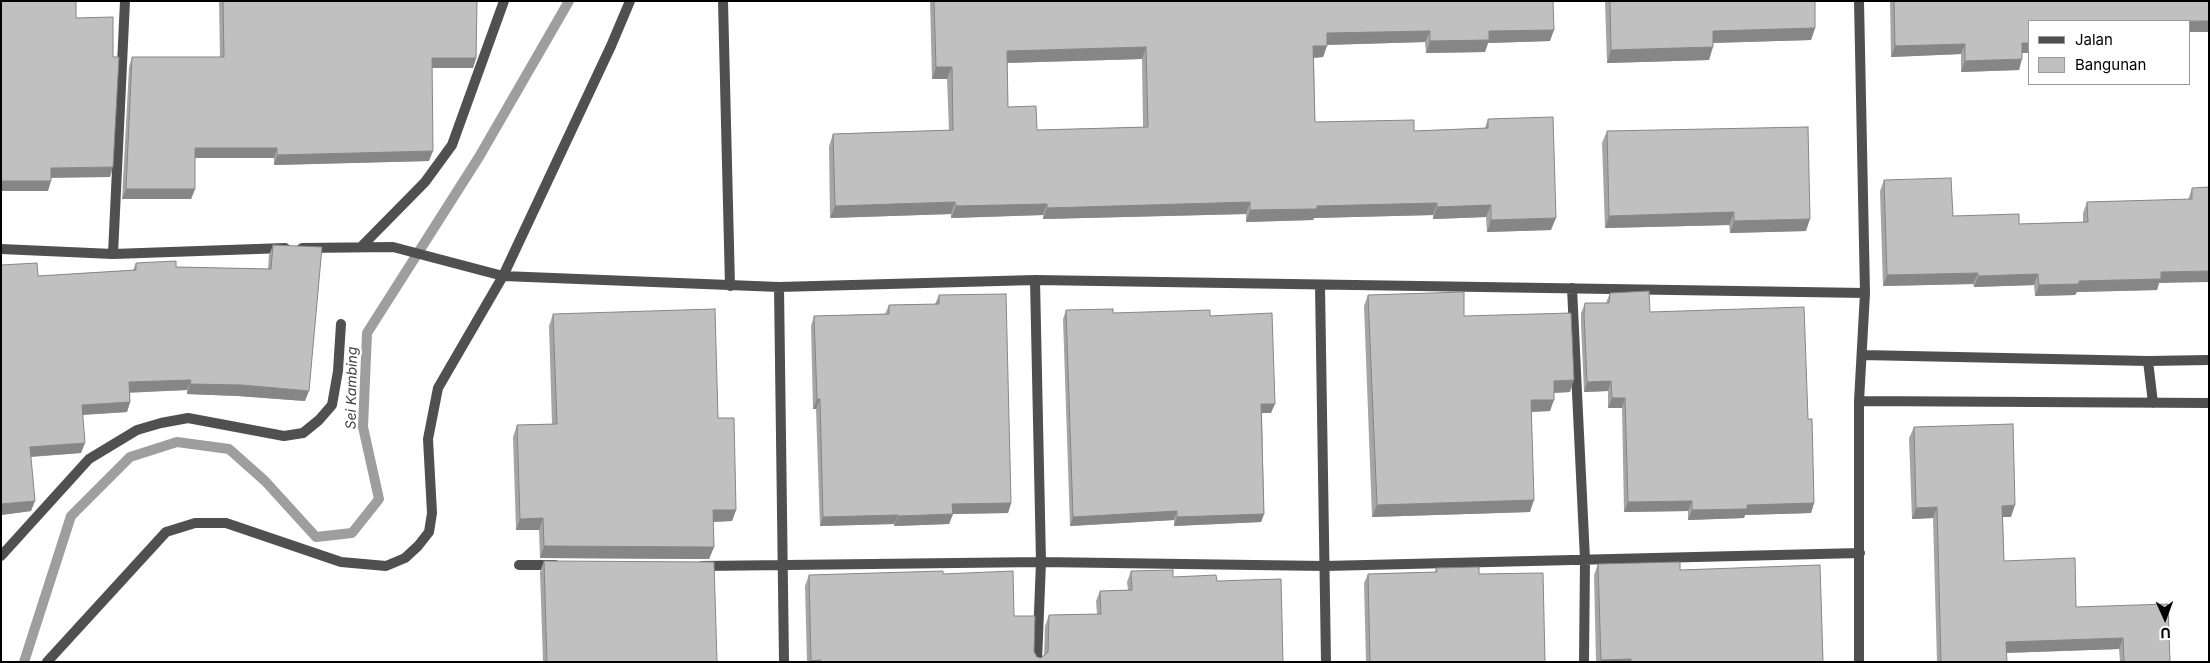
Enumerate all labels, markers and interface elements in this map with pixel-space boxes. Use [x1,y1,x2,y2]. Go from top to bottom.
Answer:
legend [2028,20,2190,85]
text: Jalan [2075,30,2113,49]
text: Bangunan [2075,55,2146,74]
water label: Sei Kambing [343,346,361,430]
north arrow [2140,593,2190,643]
text: U [2160,625,2171,642]

